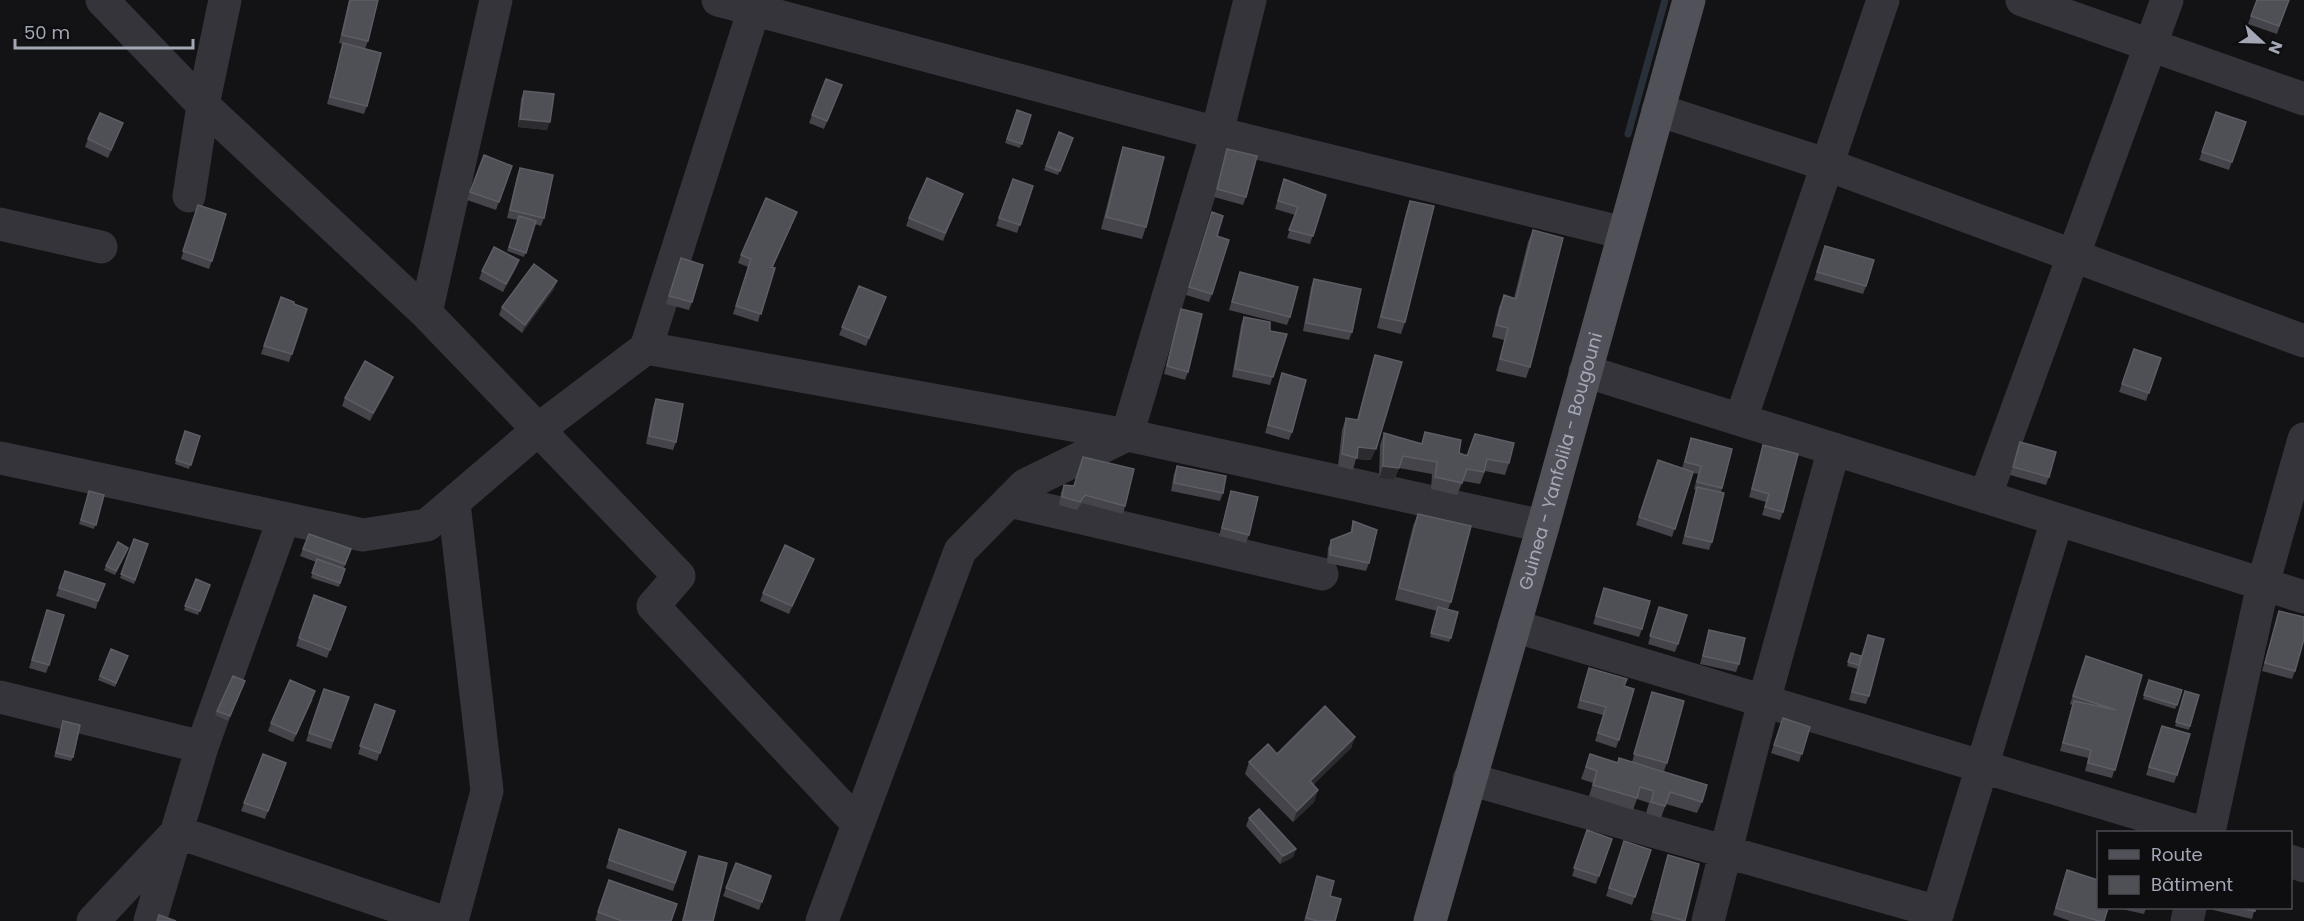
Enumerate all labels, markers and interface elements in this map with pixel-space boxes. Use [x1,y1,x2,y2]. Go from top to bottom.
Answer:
scale bar [15,12,194,50]
north arrow [2232,12,2292,72]
text: 50 m [24,20,70,45]
text: N [2263,38,2288,57]
street label: Guinea - Yanfolila - Bougouni [1512,329,1608,593]
legend [2097,831,2292,909]
text: Route [2151,842,2203,867]
text: Bâtiment [2151,872,2233,897]

